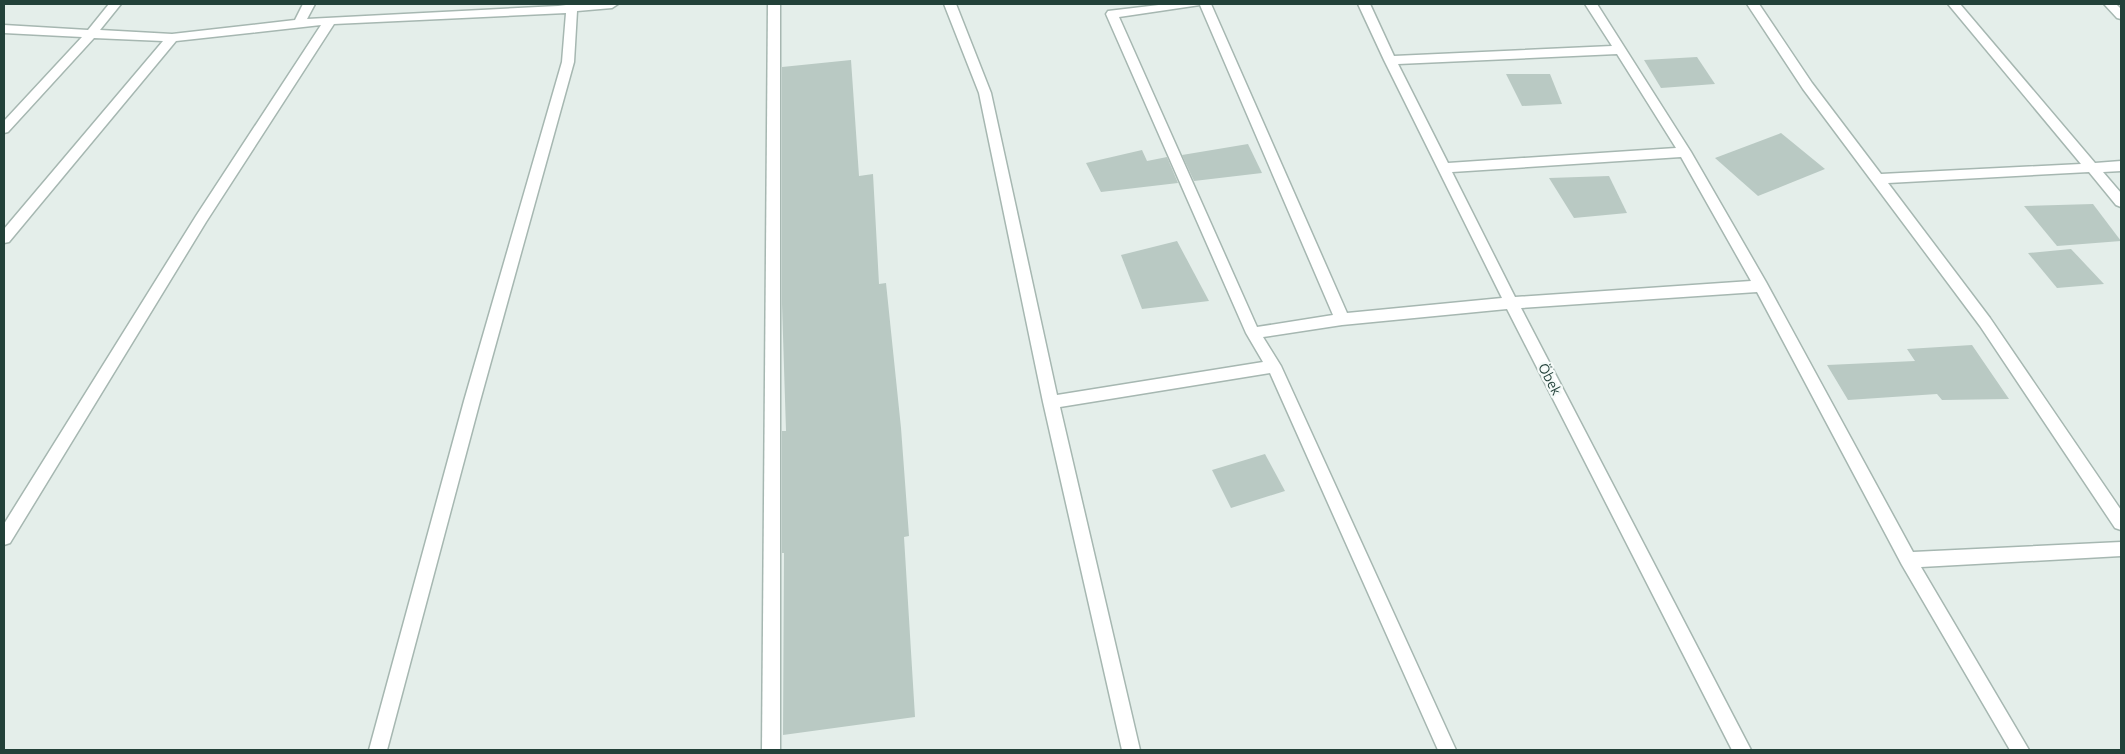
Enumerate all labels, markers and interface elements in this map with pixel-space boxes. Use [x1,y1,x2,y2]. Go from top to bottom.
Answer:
street label: Öbek [1535,360,1566,398]

